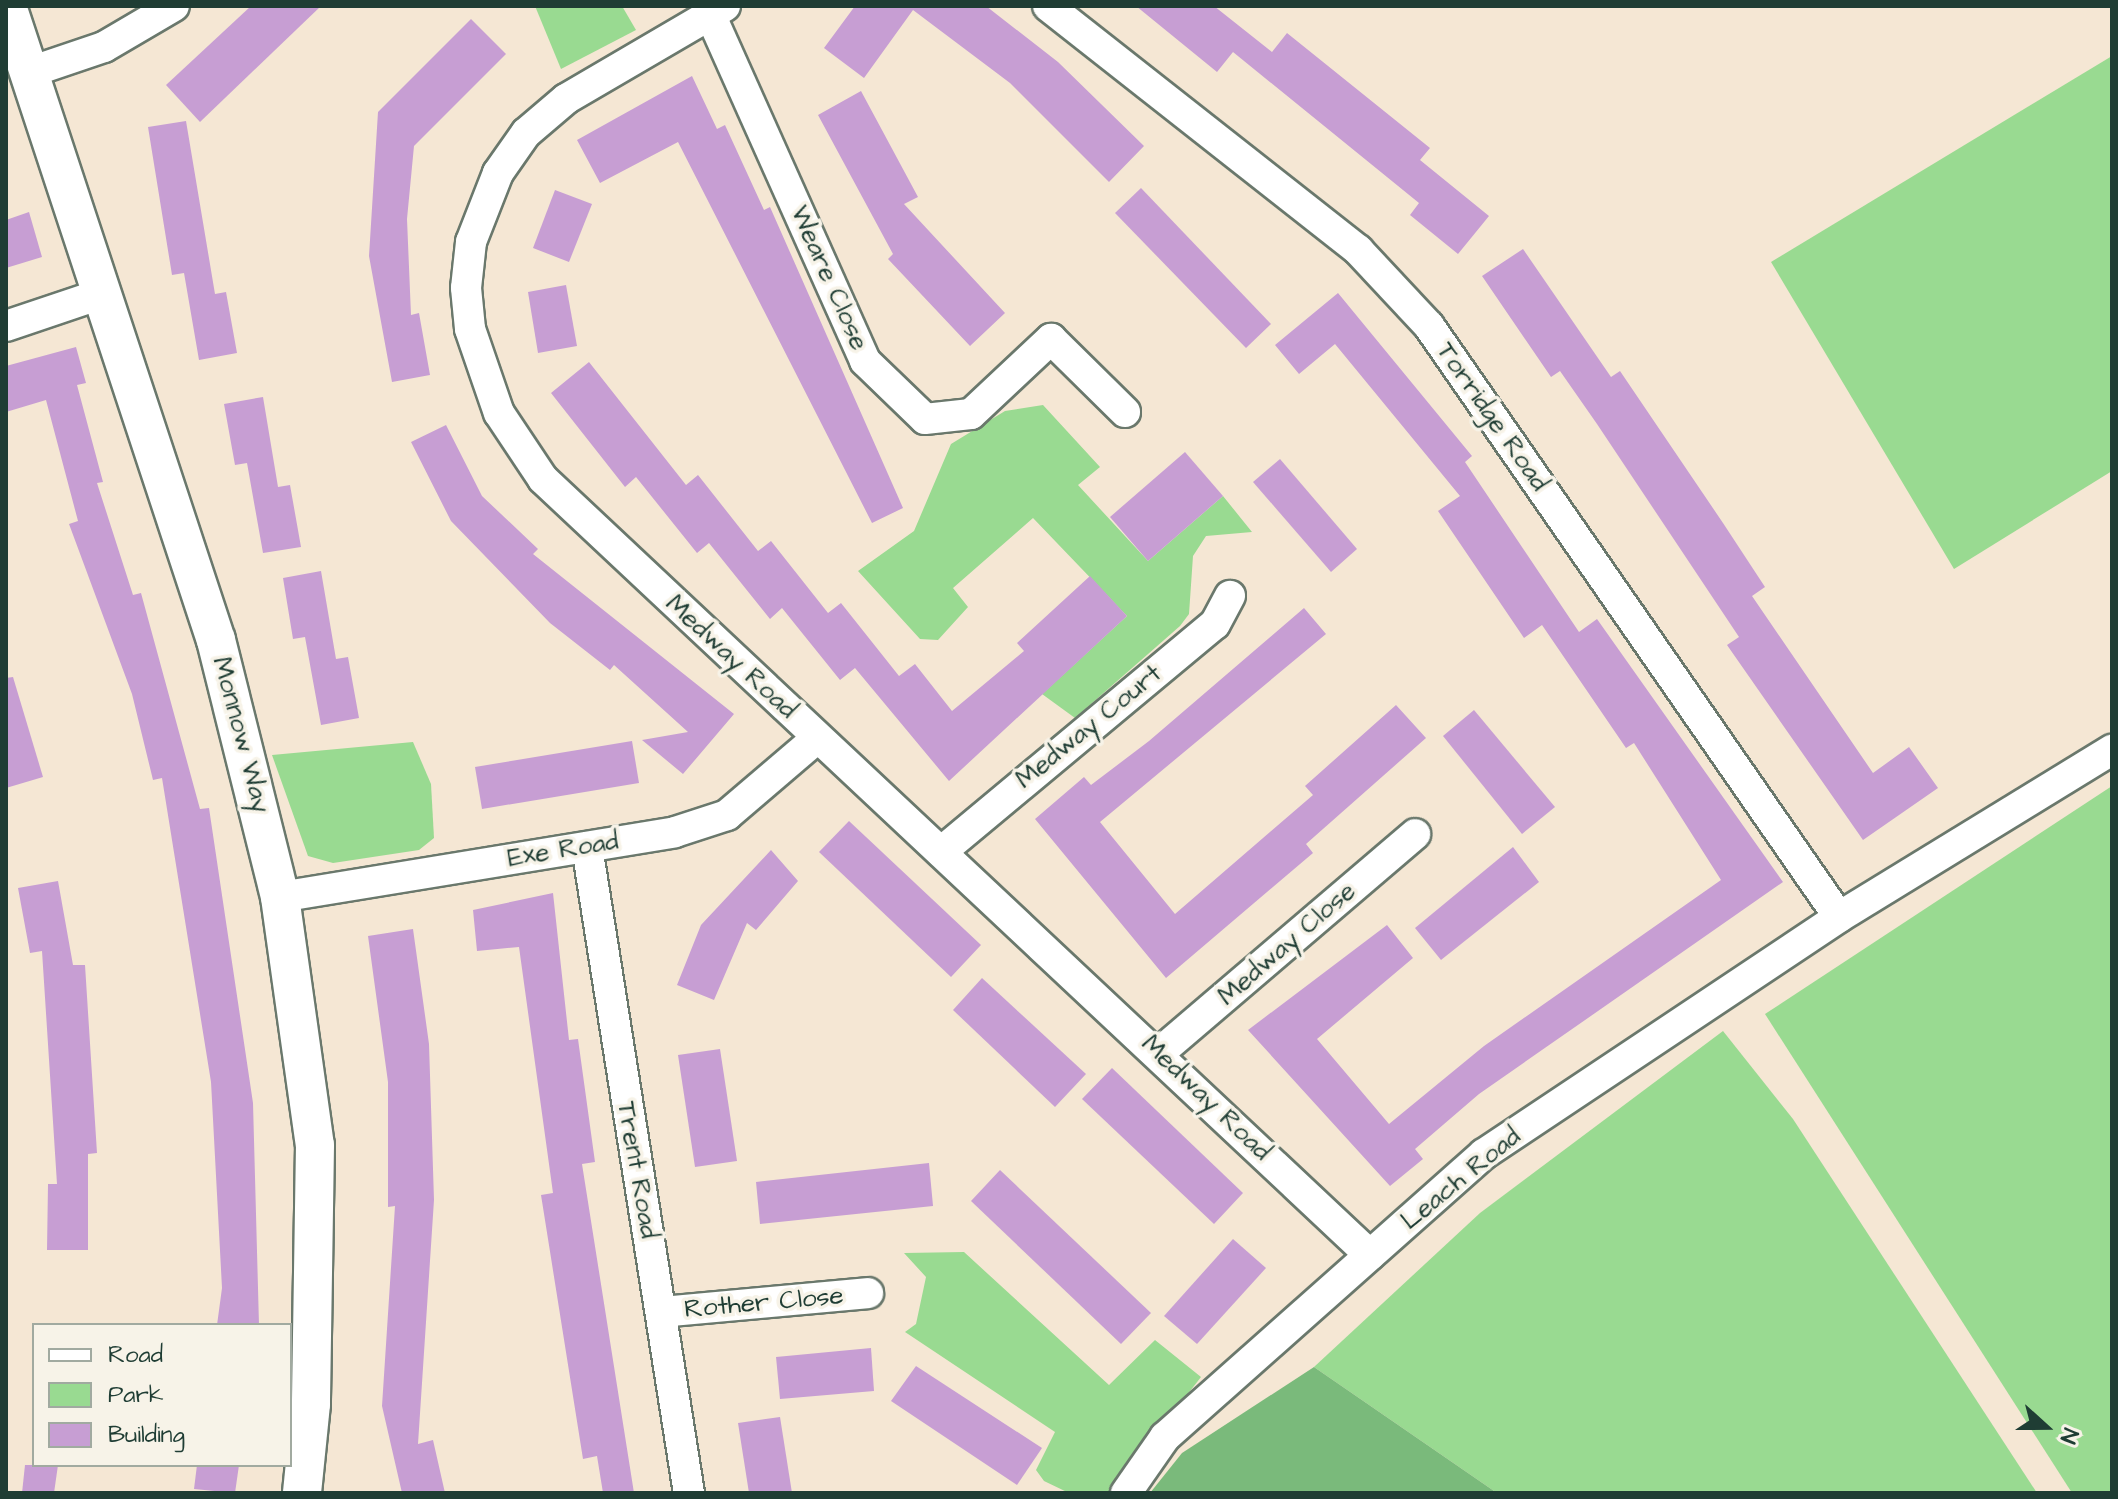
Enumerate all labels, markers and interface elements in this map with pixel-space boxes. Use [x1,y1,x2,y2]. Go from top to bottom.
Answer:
street label: Weare Close [783,201,875,355]
street label: Torridge Road [1429,337,1555,497]
street label: Medway Road [659,588,803,726]
street label: Monnow Way [205,654,277,816]
street label: Medway Court [1010,659,1168,795]
street label: Exe Road [505,826,621,874]
street label: Medway Close [1212,876,1362,1012]
street label: Medway Road [1135,1029,1277,1167]
street label: Trent Road [610,1099,664,1241]
street label: Leach Road [1395,1121,1527,1237]
street label: Rother Close [683,1281,845,1325]
legend [32,1323,292,1467]
text: Road [108,1338,163,1372]
text: Park [108,1378,164,1412]
north arrow [2006,1387,2086,1467]
text: Building [108,1418,185,1452]
text: N [2052,1424,2086,1448]

